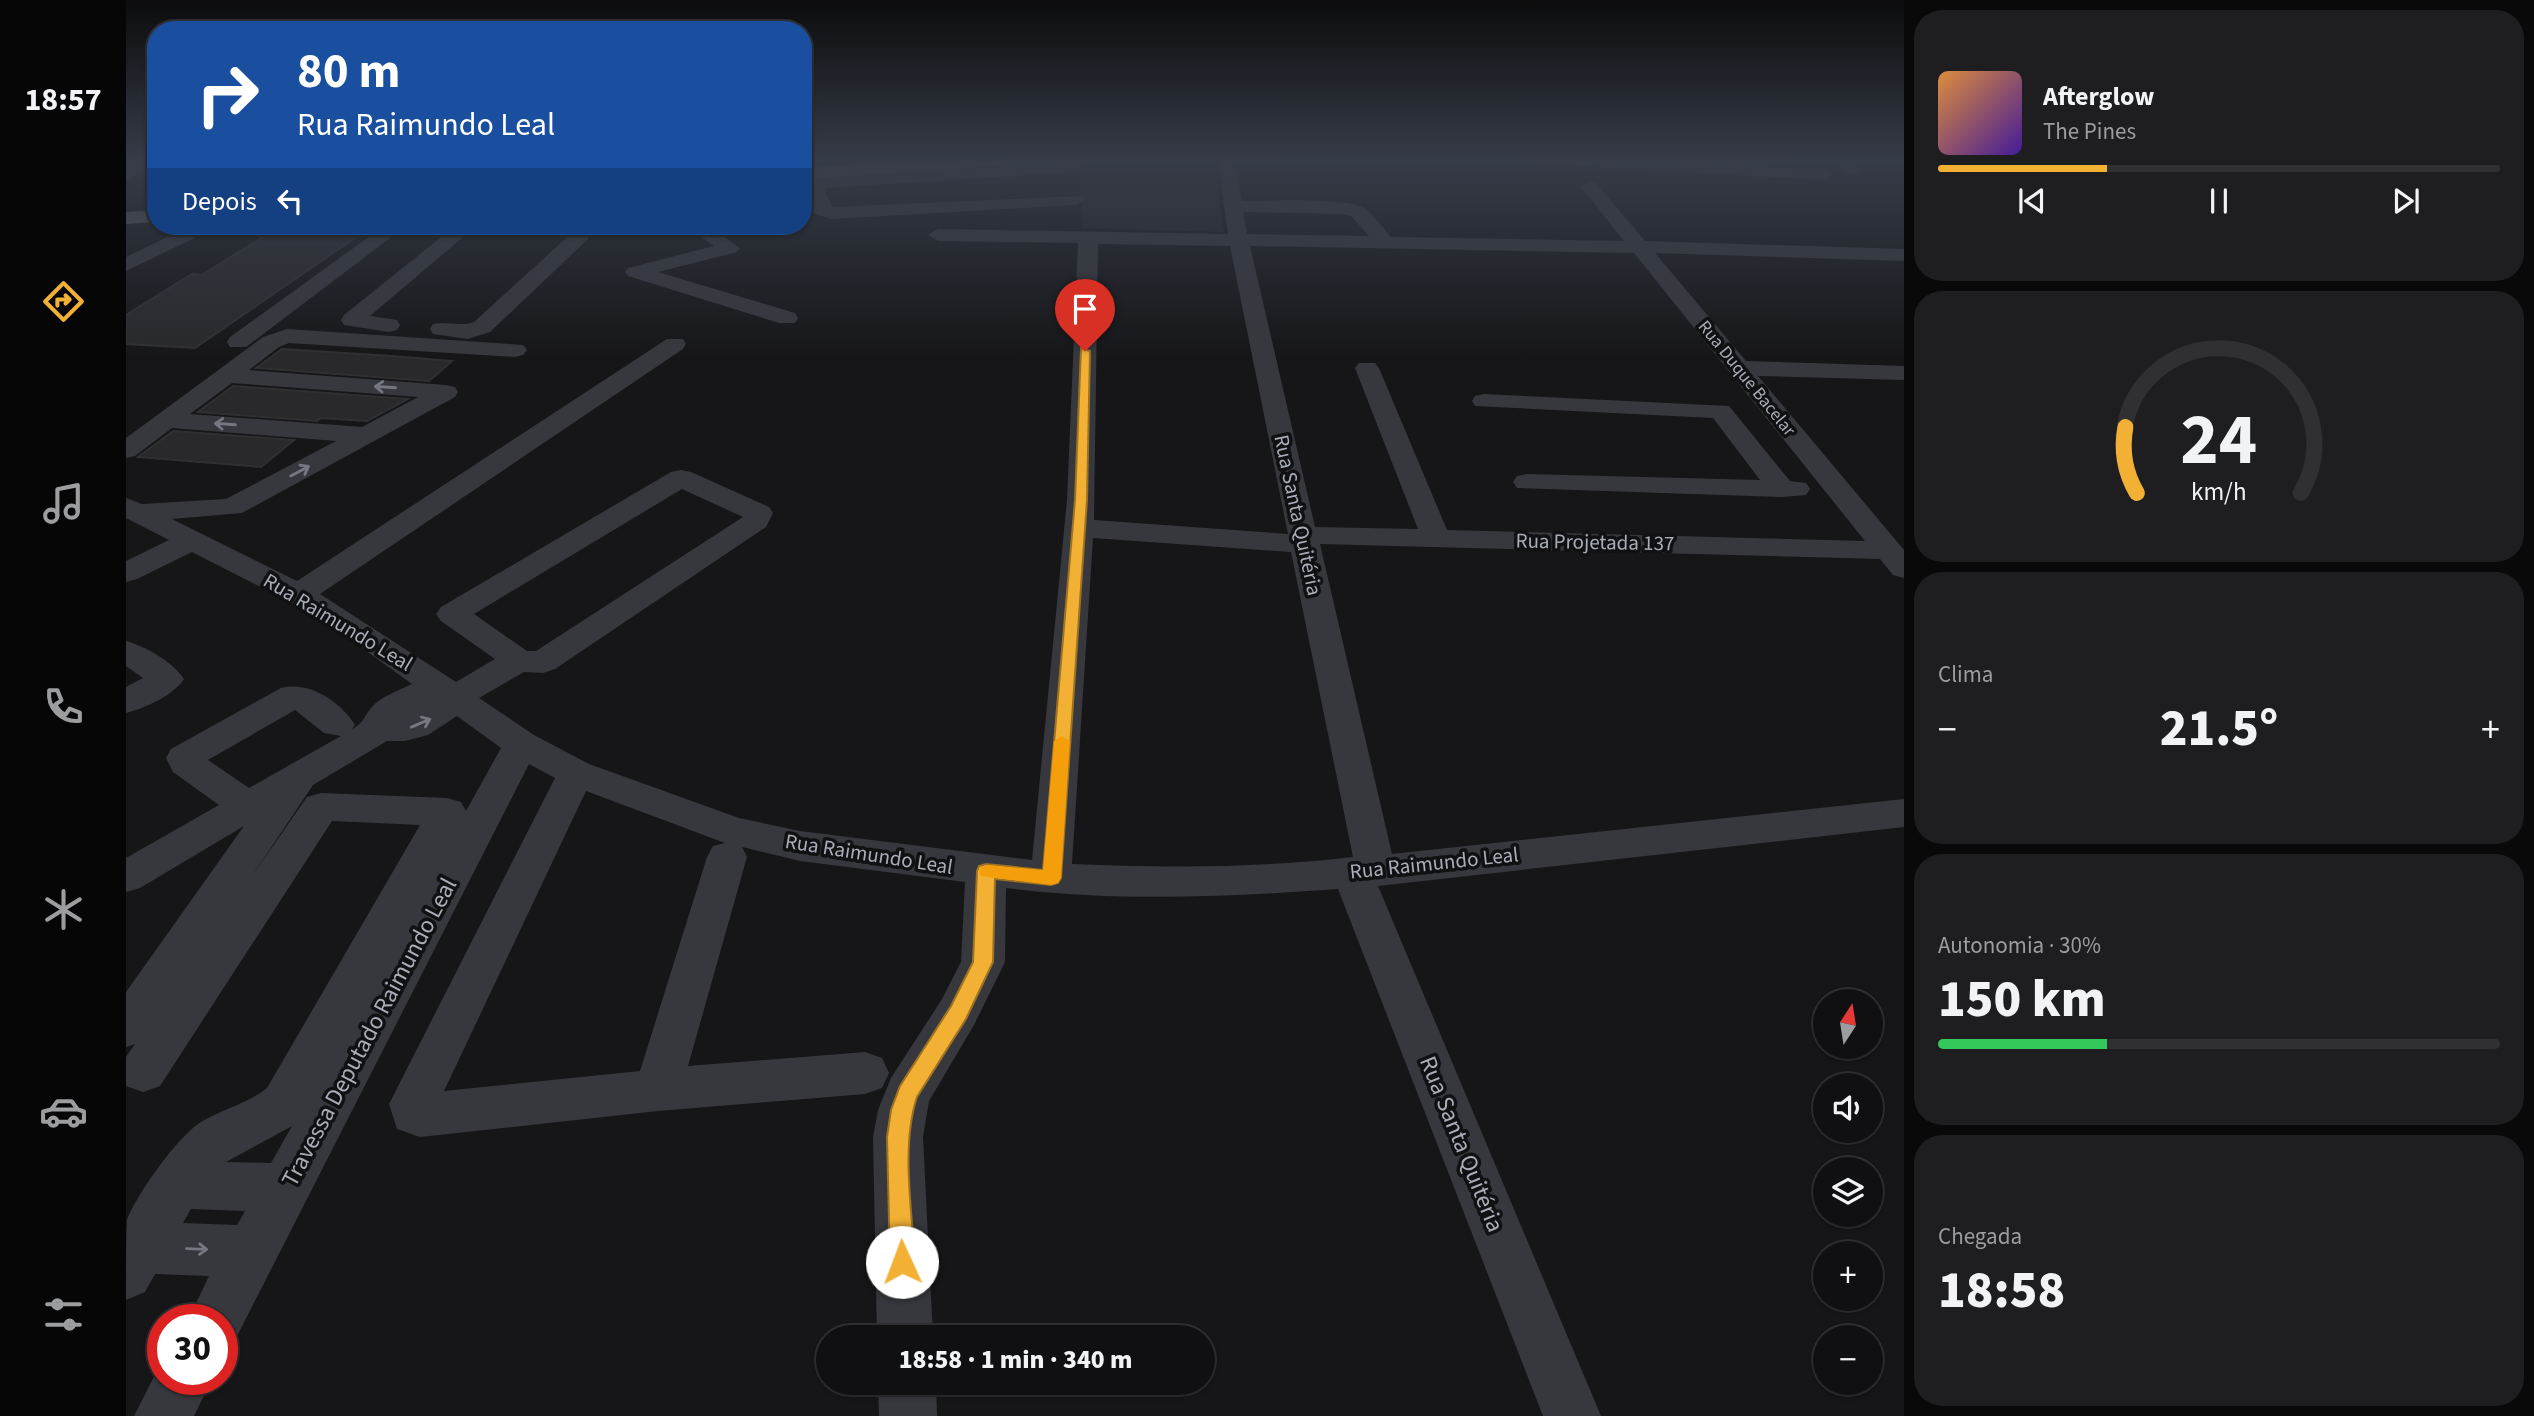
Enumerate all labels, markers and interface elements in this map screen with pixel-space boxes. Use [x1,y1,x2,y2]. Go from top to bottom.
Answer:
text: 80 m [297,37,401,107]
icon: right [182,49,273,140]
text: 18:57 [24,77,102,123]
text: Afterglow [2043,78,2154,115]
text: Rua Raimundo Leal [297,102,555,148]
text: The Pines [2043,115,2136,148]
icon: left [271,182,309,220]
icon: previous [2013,182,2051,220]
icon: pause [2200,182,2238,220]
icon: next [2387,182,2425,220]
text: Depois [182,183,257,220]
icon: directions [39,277,88,326]
pin [1055,279,1115,351]
icon: arrive [1066,290,1104,328]
street label: Rua Duque Bacelar [1692,315,1802,442]
one-way arrow [374,380,396,393]
text: 24 [2181,388,2257,492]
one-way arrow [214,417,237,430]
street label: Rua Santa Quitéria [1266,432,1330,598]
one-way arrow [289,464,310,477]
text: km/h [2191,474,2247,510]
icon: music [39,479,88,528]
street label: Rua Projetada 137 [1515,526,1675,558]
street label: Rua Raimundo Leal [258,566,418,678]
text: Clima [1938,658,1993,691]
icon: phone [39,682,88,731]
text: 21.5° [2160,692,2278,766]
text: − [1938,703,1957,757]
text: + [2481,703,2500,757]
one-way arrow [410,716,431,729]
street label: Rua Raimundo Leal [783,826,955,882]
street label: Rua Raimundo Leal [1348,839,1520,887]
street label: Travessa Deputado Raimundo Leal [273,872,466,1193]
icon: climate [39,885,88,934]
text: Autonomia · 30% [1938,929,2101,962]
text: 150 km [1938,963,2106,1037]
north arrow [1813,989,1883,1059]
map controls [1813,989,1883,1395]
street label: Rua Santa Quitéria [1410,1051,1513,1237]
button: sound [1813,1073,1883,1143]
icon: car [39,1087,88,1136]
button: layers [1813,1157,1883,1227]
text: Chegada [1938,1220,2022,1253]
position arrow [865,1225,939,1299]
button: + [1813,1241,1883,1311]
one-way arrow [185,1242,208,1255]
text: 18:58 [1938,1254,2065,1328]
icon: filters [39,1290,88,1339]
speed limit sign: 30 [147,1304,238,1395]
button: − [1813,1325,1883,1395]
text: 18:58 · 1 min · 340 m [899,1341,1132,1378]

